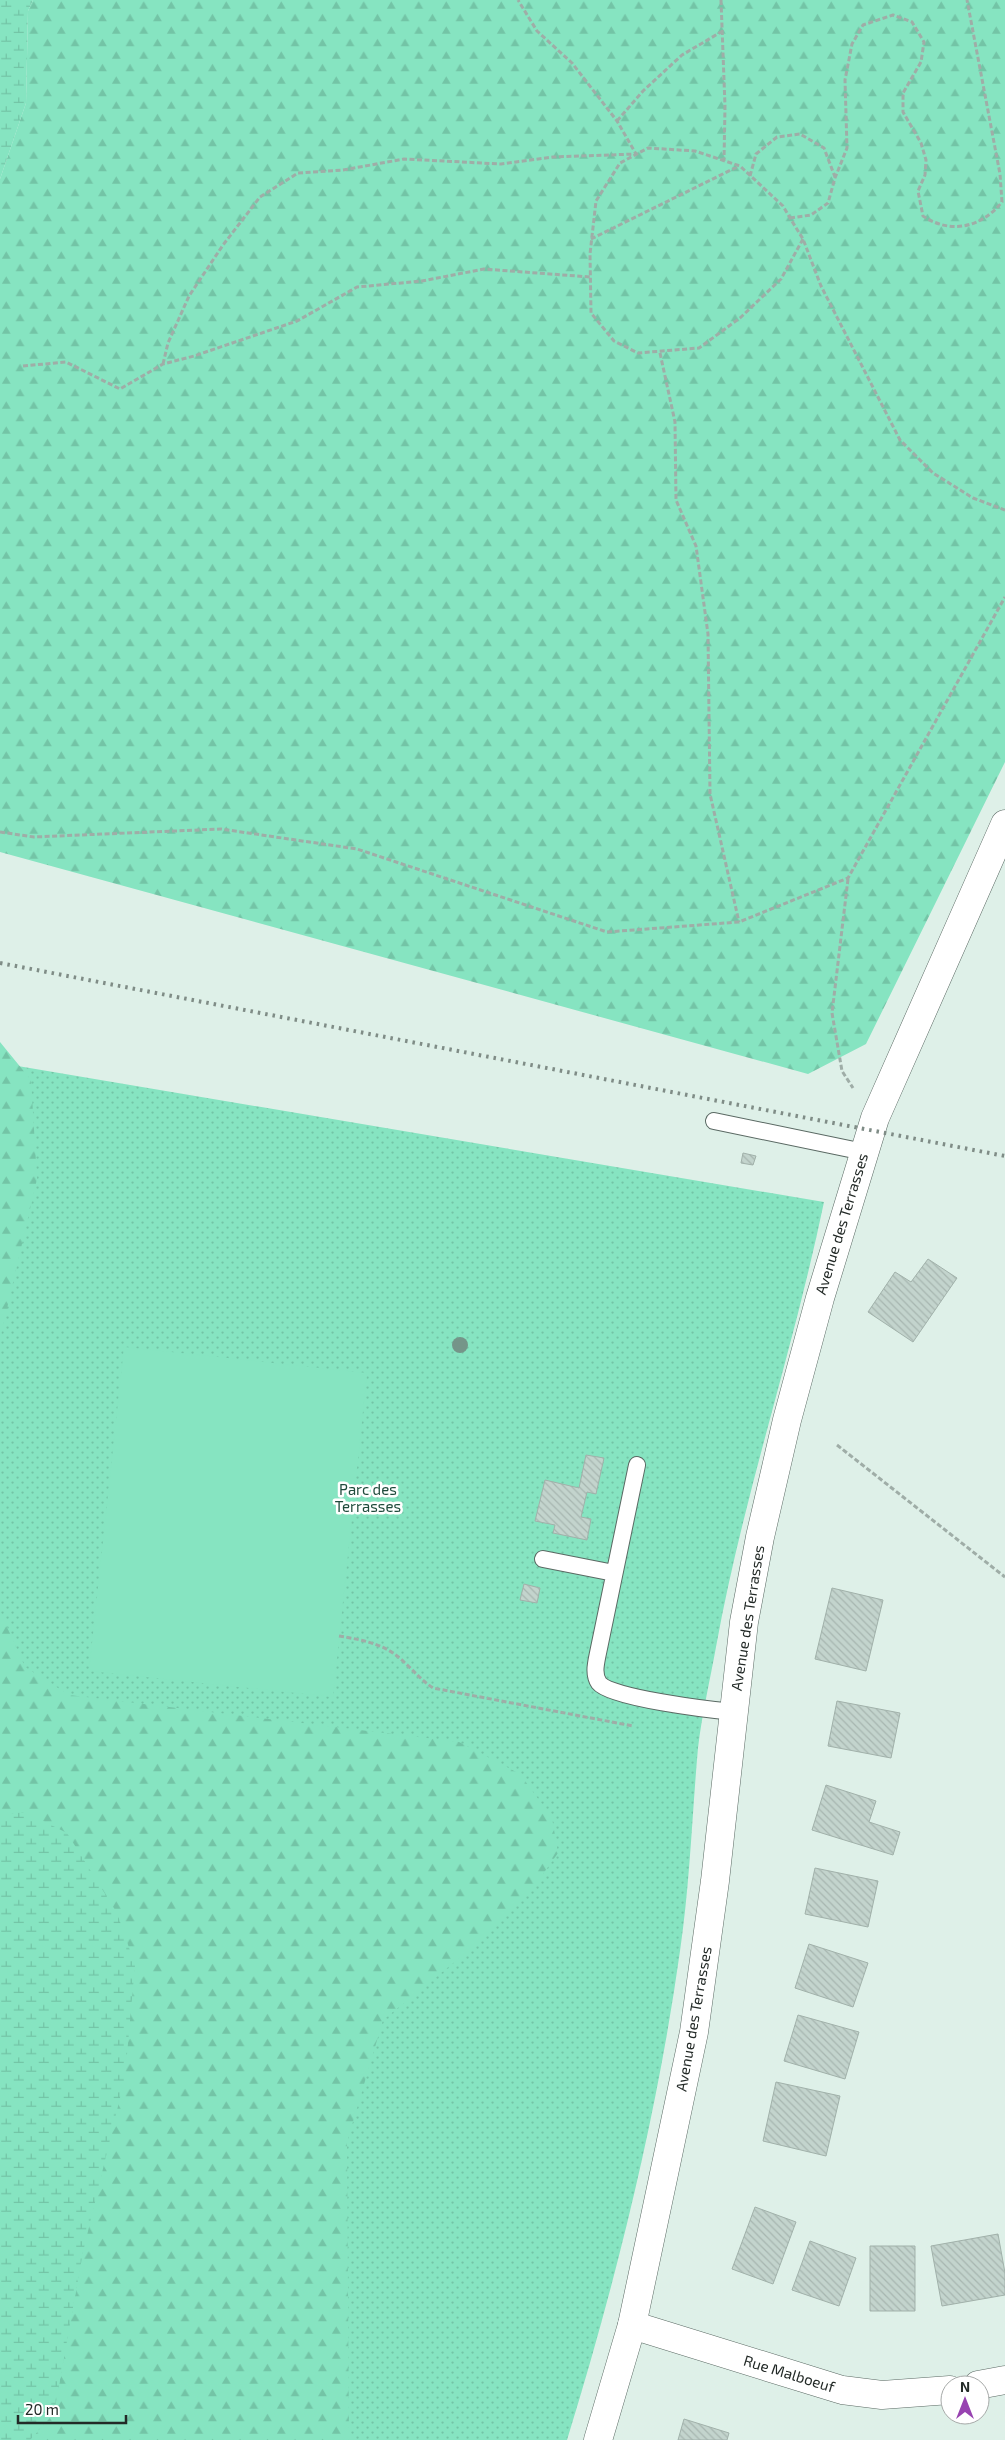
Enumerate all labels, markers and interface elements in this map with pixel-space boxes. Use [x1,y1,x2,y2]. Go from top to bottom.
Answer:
street label: Avenue des Terrasses [811,1151,871,1297]
park label: Parc des Terrasses [335,1480,401,1515]
street label: Avenue des Terrasses [727,1544,767,1692]
street label: Avenue des Terrasses [671,1945,715,2093]
street label: Rue Malboeuf [741,2351,837,2396]
north arrow [940,2375,990,2425]
text: N [960,2378,970,2395]
scale bar [18,2392,125,2424]
text: 20 m [25,2400,59,2418]

